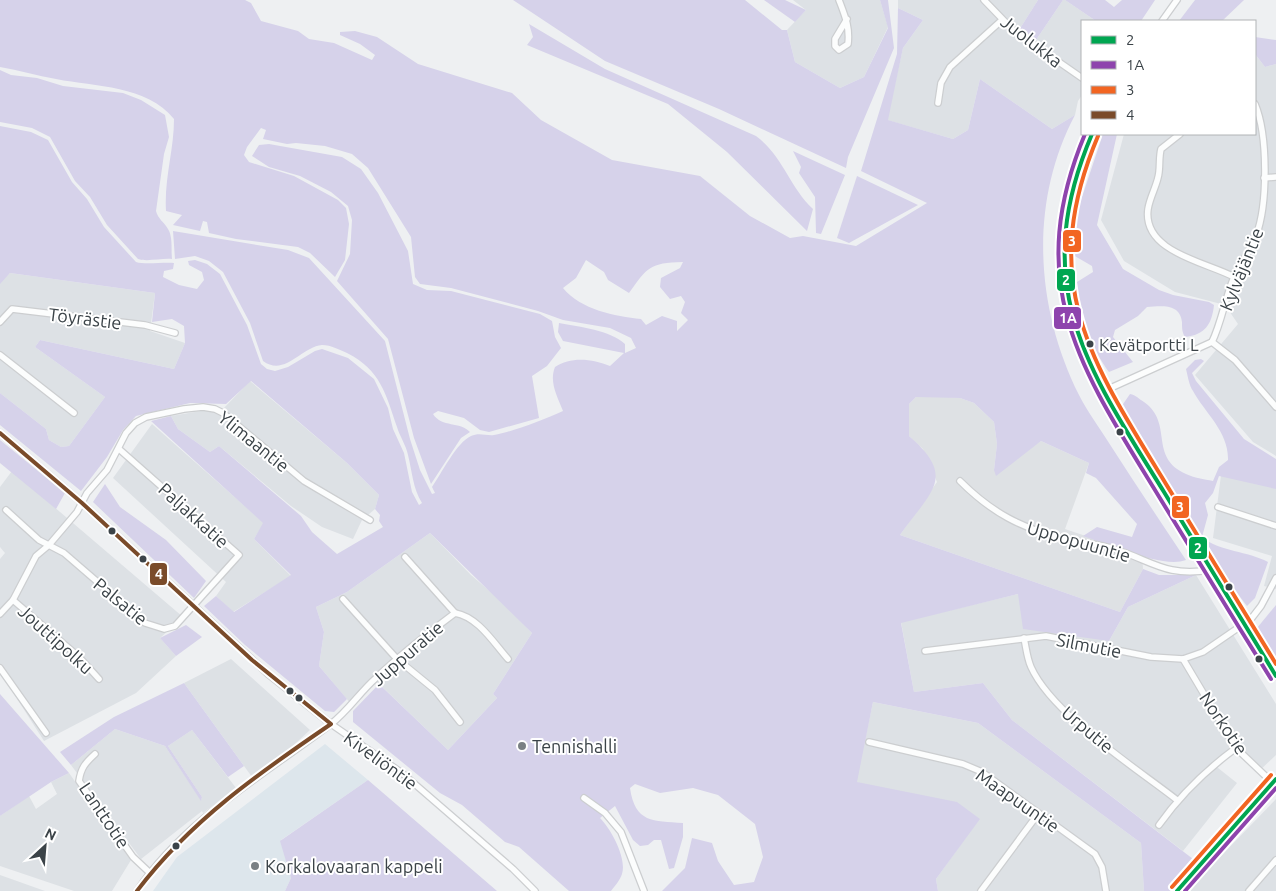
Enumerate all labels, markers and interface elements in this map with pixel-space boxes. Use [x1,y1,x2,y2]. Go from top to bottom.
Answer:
street label: Juolukka [997,11,1067,71]
legend [1081,20,1256,135]
text: 2 [1126,31,1134,48]
text: 1A [1126,56,1144,73]
text: 3 [1126,81,1134,98]
text: 4 [1126,106,1134,123]
street label: Kylväjäntie [1215,225,1267,313]
line badge: 3 [1062,229,1082,253]
text: 3 [1068,233,1076,249]
line badge: 2 [1056,268,1076,292]
text: 2 [1062,272,1070,288]
street label: Töyrästie [47,304,123,332]
line badge: 1A [1053,306,1082,330]
text: 1A [1059,310,1077,326]
place label: Kevätportti L [1099,335,1199,354]
marker: Kevätportti L [1085,339,1095,349]
street label: Ylimaantie [215,406,293,476]
unlabelled marker [1115,427,1125,437]
street label: Paljakkatie [155,478,233,552]
line badge: 3 [1171,495,1190,519]
text: 3 [1176,499,1184,515]
street label: Uppopuuntie [1025,517,1133,565]
unlabelled marker [107,526,117,536]
line badge: 2 [1188,536,1208,560]
text: 2 [1194,540,1202,556]
unlabelled marker [138,554,148,564]
line badge: 4 [149,562,168,586]
text: 4 [155,566,163,582]
street label: Palsatie [90,573,152,629]
unlabelled marker [1224,582,1234,592]
street label: Jouttipolku [15,600,97,678]
street label: Juppuratie [367,617,447,689]
street label: Silmutie [1055,629,1123,661]
unlabelled marker [1254,654,1264,664]
unlabelled marker [285,686,295,696]
street label: Norkotie [1196,688,1252,758]
unlabelled marker [294,693,304,703]
street label: Urputie [1058,702,1118,756]
street label: Kiveliöntie [340,727,422,793]
place label: Tennishalli [532,736,617,756]
marker: Tennishalli [516,740,528,752]
street label: Maapuuntie [973,764,1063,836]
street label: Lanttotie [76,778,134,852]
north arrow [20,821,70,871]
text: N [42,825,59,844]
unlabelled marker [171,841,181,851]
place label: Korkalovaaran kappeli [265,856,443,876]
marker: Korkalovaaran kappeli [249,860,261,872]

